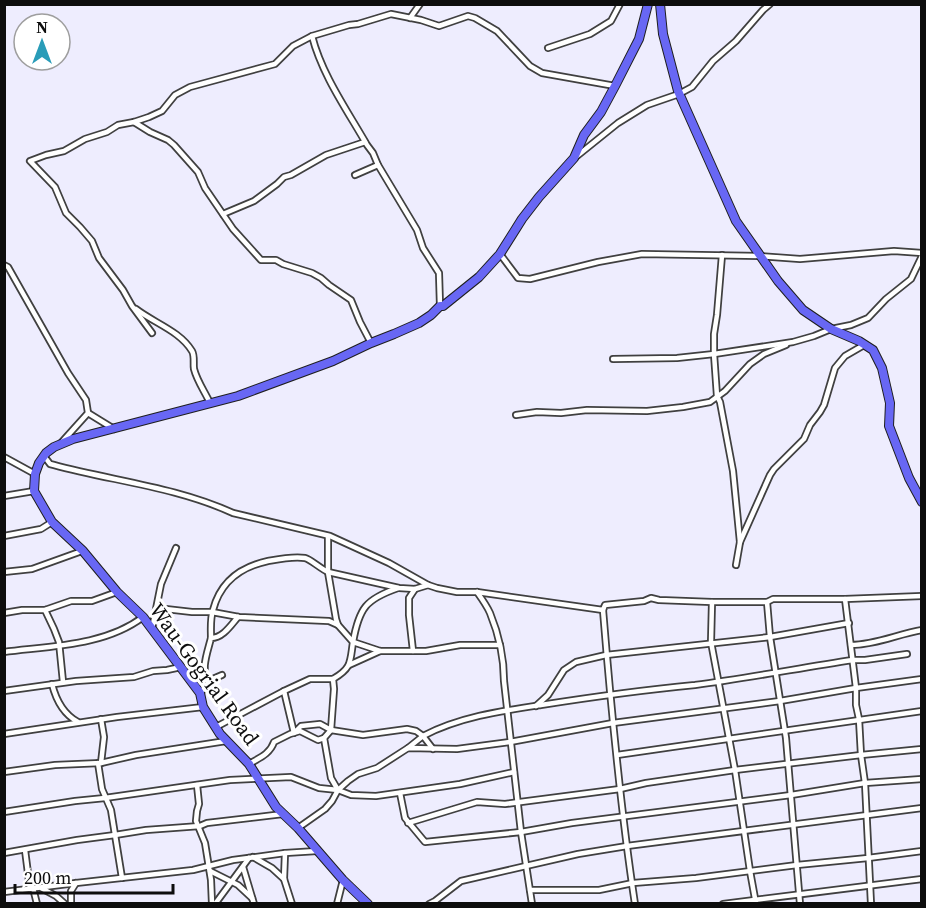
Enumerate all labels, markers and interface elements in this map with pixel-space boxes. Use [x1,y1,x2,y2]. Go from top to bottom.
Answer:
north arrow [12,12,72,72]
text: N [36,16,48,38]
street label: Wau-Gogrial Road [143,597,266,751]
scale bar [15,857,172,895]
text: 200 m [24,865,71,890]

